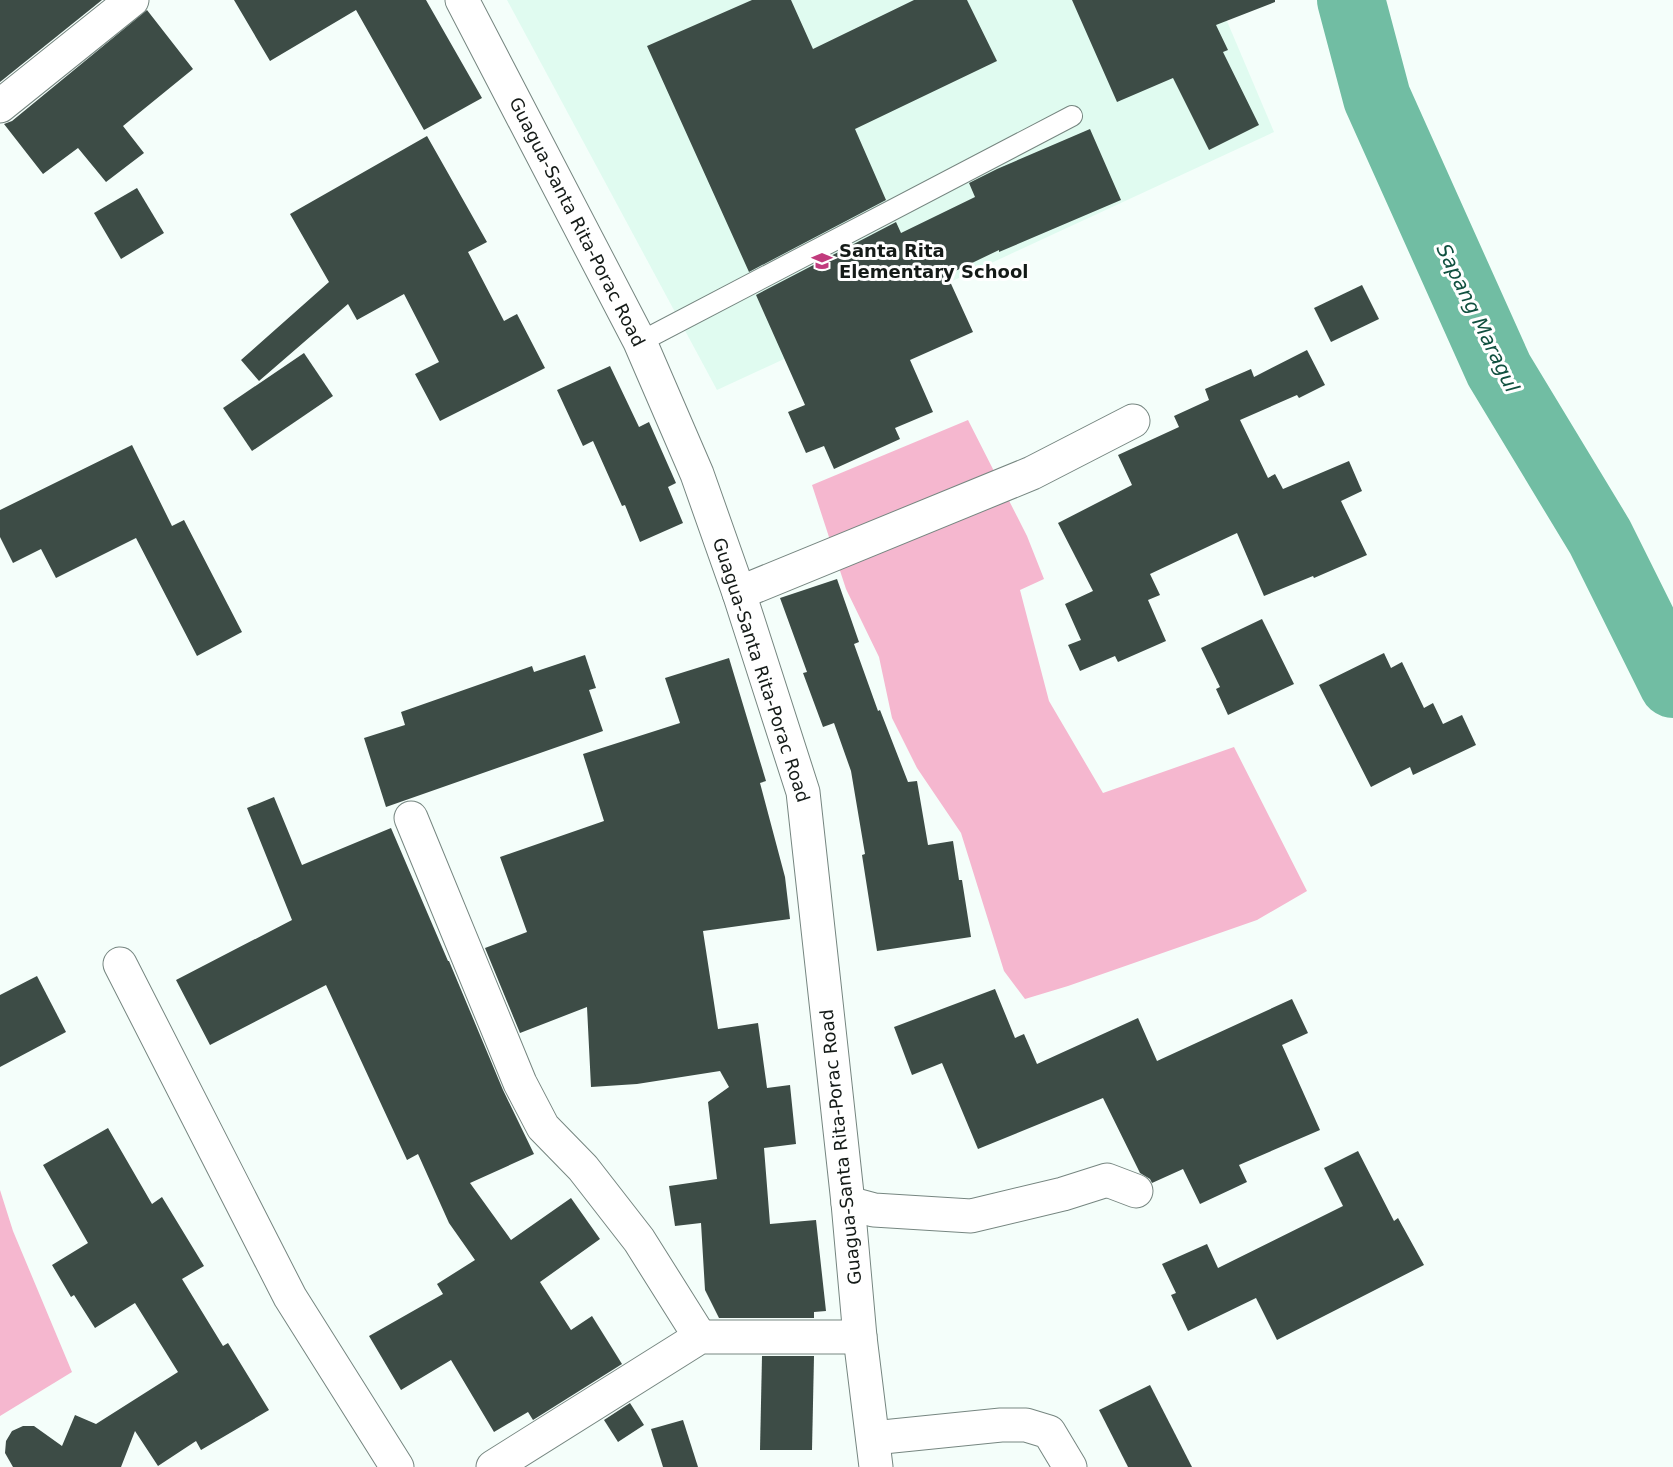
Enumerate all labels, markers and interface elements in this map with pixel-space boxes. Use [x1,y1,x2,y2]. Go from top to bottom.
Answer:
street label: Guagua-Santa Rita-Porac Road [505,94,650,350]
place label: Santa Rita Elementary School [839,240,1028,282]
water label: Sapang Maragul [1432,240,1525,397]
school or university icon: Santa Rita Elementary School [810,249,834,273]
street label: Guagua-Santa Rita-Porac Road [709,535,814,805]
street label: Guagua-Santa Rita-Porac Road [816,1008,865,1286]

